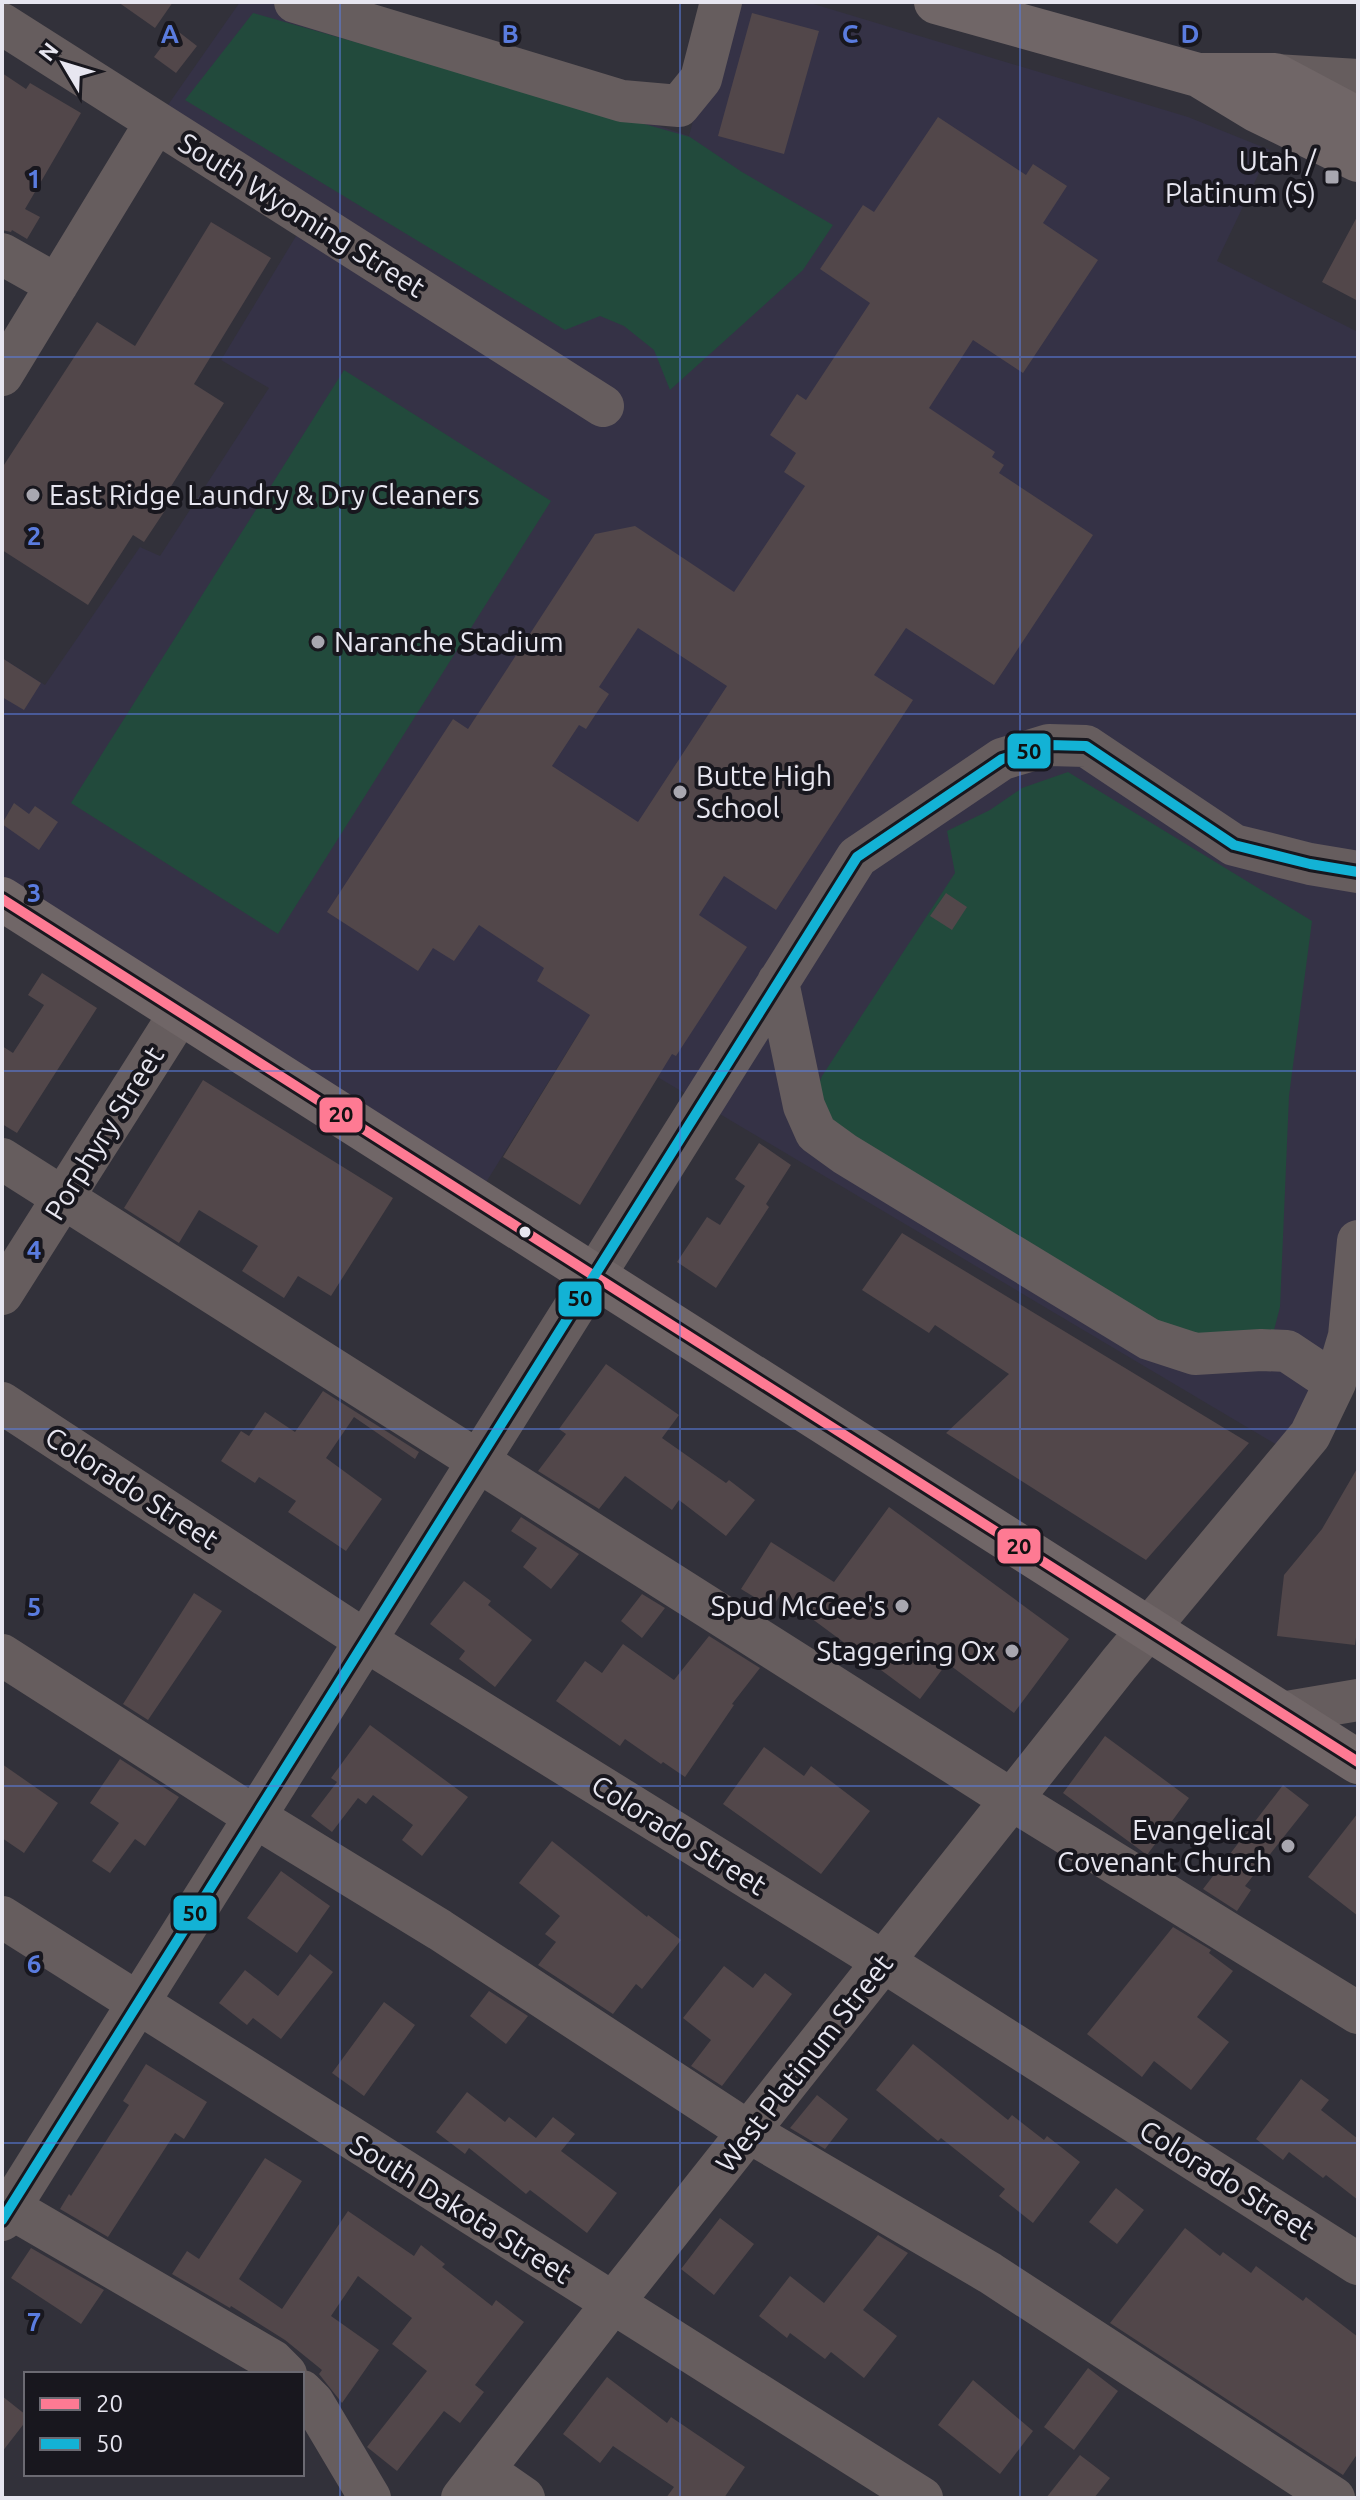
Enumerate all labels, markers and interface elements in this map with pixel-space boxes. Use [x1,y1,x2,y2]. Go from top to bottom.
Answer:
text: A [161,19,180,48]
text: B [501,19,519,48]
text: C [842,19,859,48]
text: D [1181,19,1199,48]
north arrow [24,24,104,104]
text: N [33,37,63,66]
street label: South Wyoming Street [174,126,431,303]
place label: Utah / Platinum (S) [1165,145,1317,209]
text: 1 [27,164,41,193]
marker: Utah / Platinum (S) [1323,168,1341,186]
place label: East Ridge Laundry & Dry Cleaners [49,479,480,510]
marker: East Ridge Laundry & Dry Cleaners [24,486,42,504]
text: 2 [27,521,41,550]
place label: Naranche Stadium [334,626,564,657]
marker: Naranche Stadium [309,633,327,651]
line badge: 50 [1006,732,1052,770]
text: 50 [1017,738,1041,763]
place label: Butte High School [696,760,832,823]
marker: Butte High School [671,783,689,801]
text: 3 [27,878,41,907]
street label: Porphyry Street [38,1040,169,1225]
line badge: 20 [318,1096,364,1134]
text: 20 [329,1101,353,1126]
unlabelled marker [517,1224,533,1240]
text: 4 [27,1235,41,1264]
line badge: 50 [557,1280,603,1318]
text: 50 [568,1285,592,1310]
street label: Colorado Street [40,1420,224,1555]
line badge: 20 [996,1527,1042,1565]
text: 20 [1007,1533,1031,1558]
place label: Spud McGee's [711,1590,886,1621]
text: 5 [27,1592,41,1621]
marker: Spud McGee's [893,1597,911,1615]
place label: Staggering Ox [817,1635,996,1666]
marker: Staggering Ox [1003,1642,1021,1660]
street label: Colorado Street [586,1769,772,1901]
place label: Evangelical Covenant Church [1057,1814,1272,1877]
marker: Evangelical Covenant Church [1279,1837,1297,1855]
line badge: 50 [172,1894,218,1932]
text: 50 [183,1900,207,1925]
street label: West Platinum Street [709,1948,898,2178]
text: 6 [27,1949,41,1978]
street label: Colorado Street [1134,2114,1320,2246]
street label: South Dakota Street [345,2128,577,2289]
text: 7 [27,2307,41,2336]
legend [24,2372,304,2476]
text: 20 [96,2390,123,2417]
text: 50 [96,2430,123,2457]

